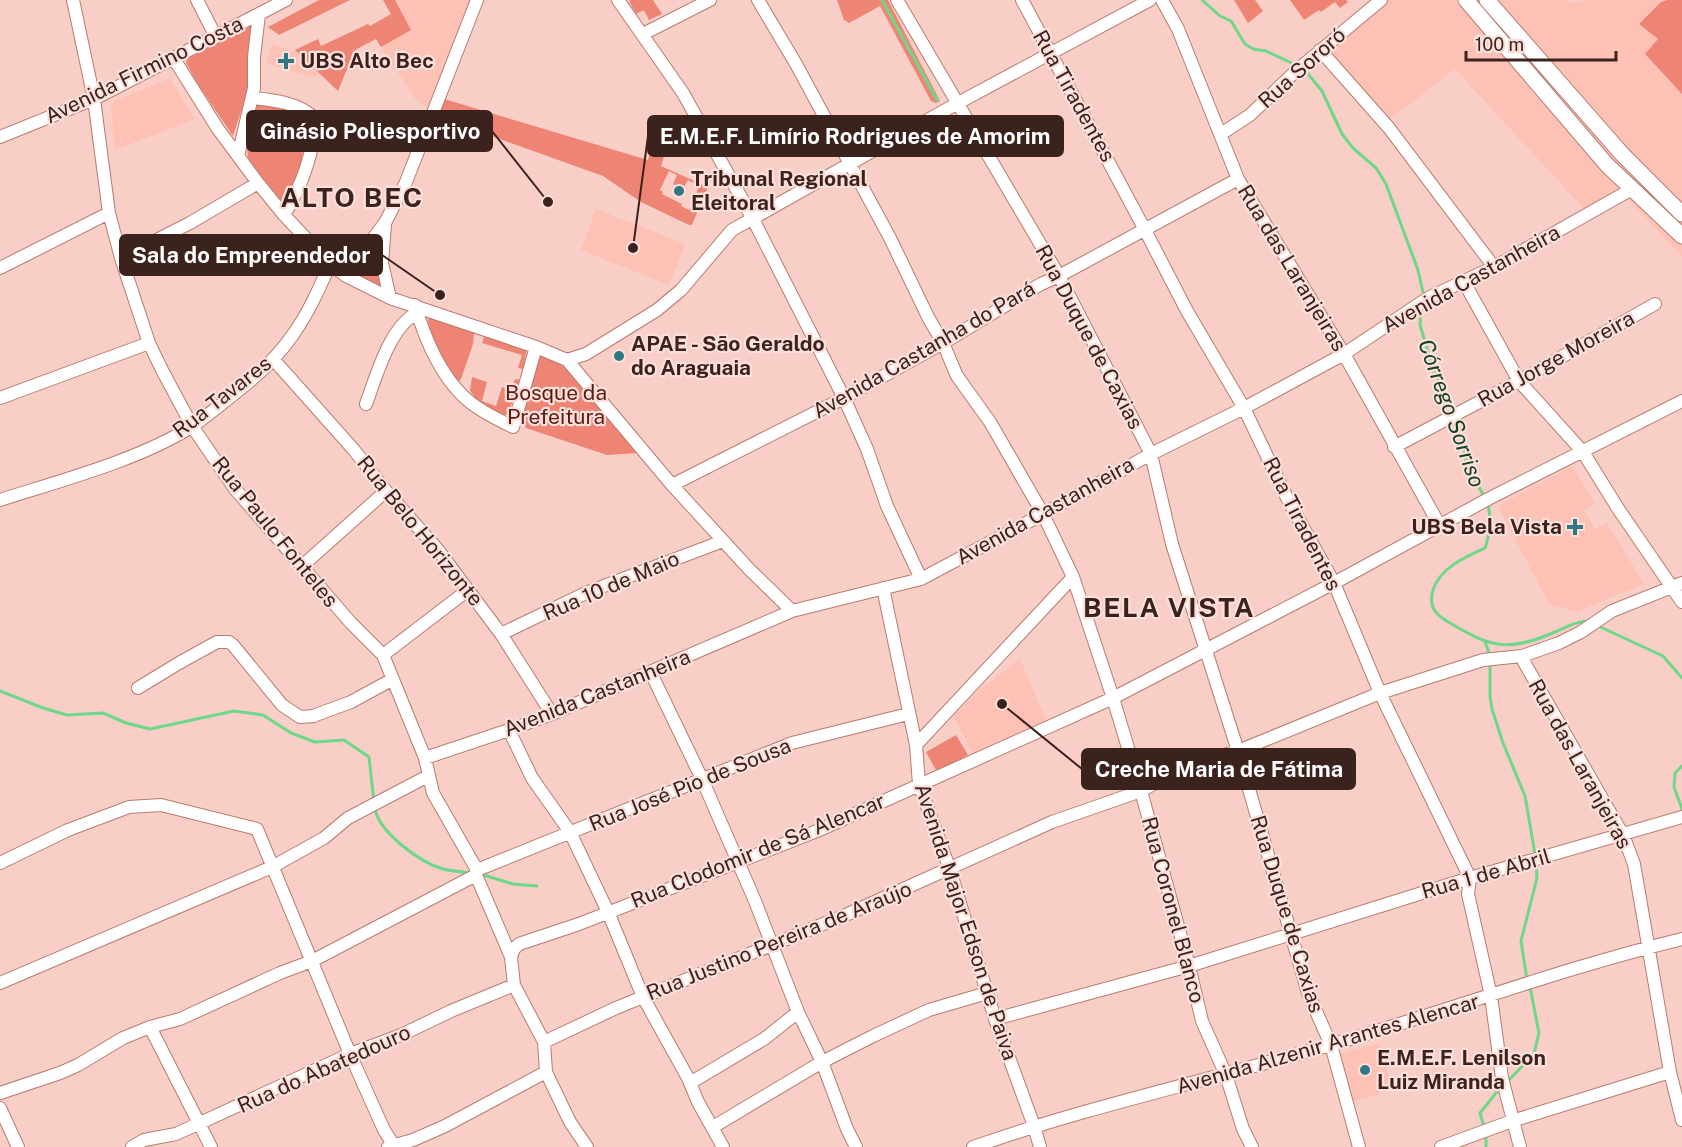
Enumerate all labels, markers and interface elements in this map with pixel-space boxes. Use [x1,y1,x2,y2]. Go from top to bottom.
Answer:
street label: Avenida Firmino Costa [41,11,247,128]
street label: Rua Sororó [1253,22,1350,113]
scale bar [1466,24,1616,62]
street label: Rua Tiradentes [1028,26,1121,166]
text: 100 m [1475,34,1524,55]
place label: UBS Alto Bec [300,48,434,73]
marker: UBS Alto Bec [277,52,295,70]
callout: Ginásio Poliesportivo [247,111,492,151]
callout: E.M.E.F. Limírio Rodrigues de Amorim [648,116,1063,156]
text: Ginásio Poliesportivo [260,118,480,144]
text: E.M.E.F. Limírio Rodrigues de Amorim [660,123,1050,149]
place label: Tribunal Regional Eleitoral [691,166,867,215]
street label: Rua das Laranjeiras [1233,180,1352,356]
district label: ALTO BEC [280,181,424,213]
marker: Tribunal Regional Eleitoral [672,184,686,198]
street label: Avenida Castanheira [1378,219,1564,338]
callout: Sala do Empreendedor [120,235,382,275]
street label: Rua Duque de Caxias [1030,240,1149,433]
text: Sala do Empreendedor [132,242,370,268]
street label: Avenida Castanha do Pará [808,276,1039,424]
street label: Rua Jorge Moreira [1473,305,1639,412]
place label: APAE - São Geraldo do Araguaia [631,331,825,380]
water label: Córrego Sorriso [1413,335,1491,491]
marker: APAE - São Geraldo do Araguaia [612,349,626,363]
street label: Rua Tavares [168,350,276,443]
park label: Bosque da Prefeitura [505,380,607,429]
street label: Rua Belo Horizonte [352,450,489,611]
street label: Rua Paulo Fonteles [207,451,344,612]
street label: Avenida Castanheira [952,451,1138,570]
street label: Rua Tiradentes [1258,453,1347,595]
place label: UBS Bela Vista [1411,514,1562,539]
marker: UBS Bela Vista [1566,518,1584,536]
street label: Rua 10 de Maio [539,546,683,626]
district label: BELA VISTA [1083,591,1255,623]
street label: Avenida Castanheira [500,644,694,741]
street label: Rua das Laranjeiras [1523,675,1637,853]
street label: Rua José Pio de Sousa [585,733,794,836]
callout: Creche Maria de Fátima [1082,749,1355,789]
text: Creche Maria de Fátima [1095,756,1343,782]
street label: Avenida Major Edson de Paiva [910,780,1023,1063]
street label: Rua Clodomir de Sá Alencar [627,788,889,913]
street label: Rua Duque de Caxias [1246,812,1329,1016]
street label: Rua Coronel Blanco [1137,814,1210,1006]
street label: Rua 1 de Abril [1418,843,1553,904]
street label: Rua Justino Pereira de Araújo [642,876,915,1005]
street label: Avenida Alzenir Arantes Alencar [1174,988,1482,1099]
street label: Rua do Abatedouro [233,1019,414,1118]
place label: E.M.E.F. Lenilson Luiz Miranda [1377,1045,1546,1094]
marker: E.M.E.F. Lenilson Luiz Miranda [1358,1063,1372,1077]

